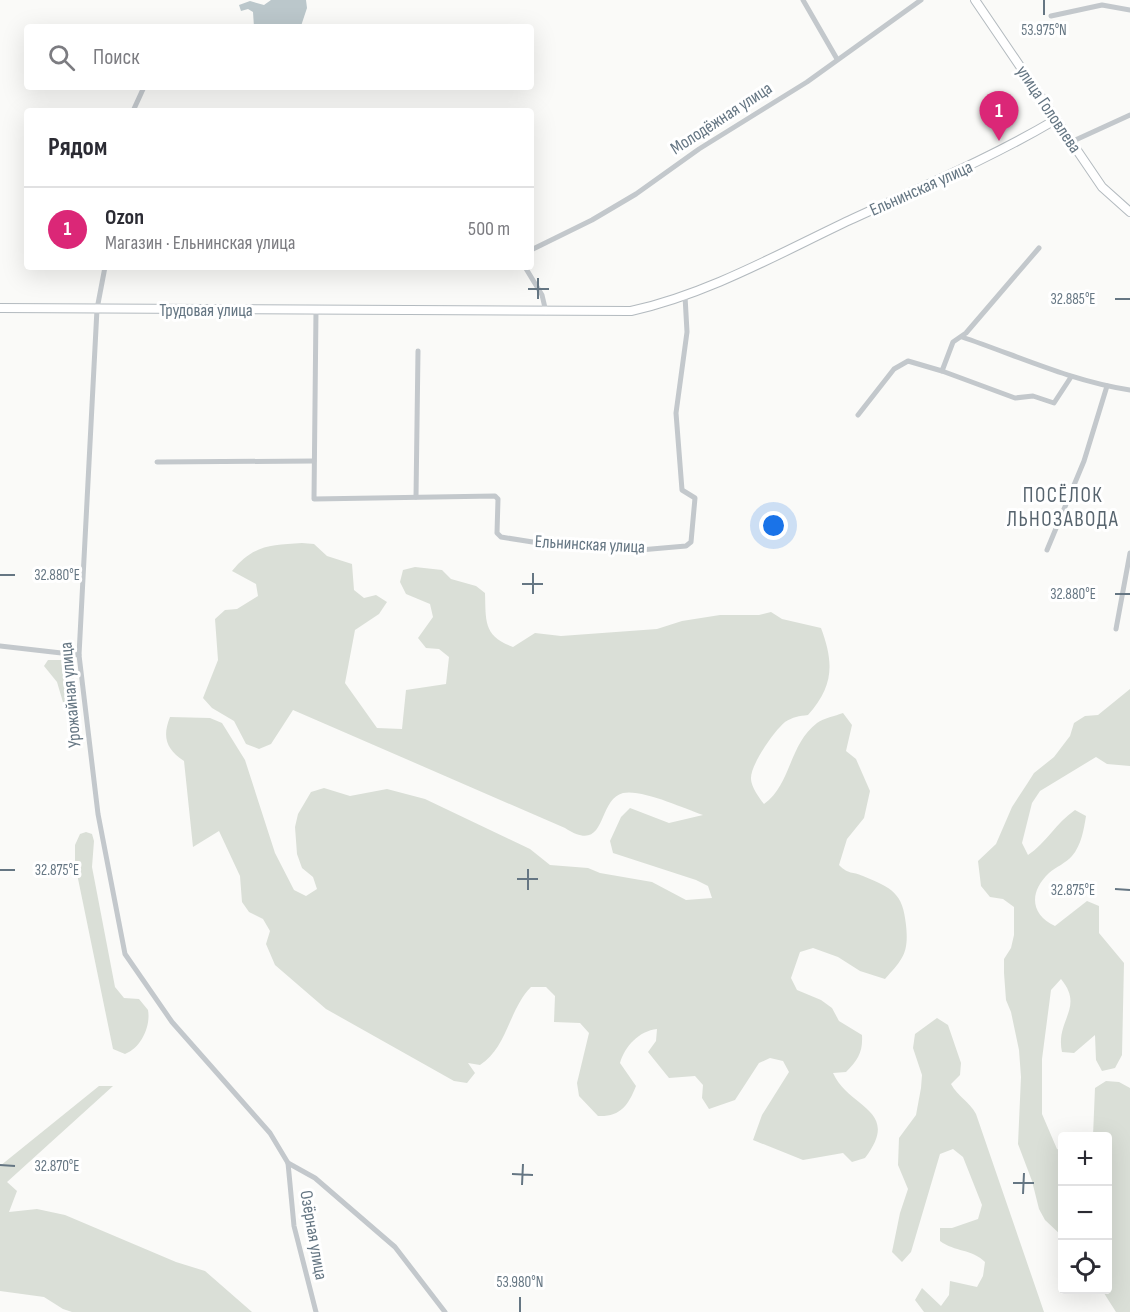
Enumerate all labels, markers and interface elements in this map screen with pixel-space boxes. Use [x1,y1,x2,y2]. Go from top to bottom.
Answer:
text: 53.975°N [1021,21,1067,40]
search box [24,24,534,90]
icon: search [45,41,78,74]
text: Поиск [93,44,139,71]
street label: улица Головлева [1012,61,1086,157]
street label: Молодёжная улица [667,78,776,159]
pin: 1 [980,92,1018,141]
text: Рядом [48,132,107,163]
street label: Ельнинская улица [867,156,976,220]
text: Ozon [105,204,144,231]
text: 1 [64,217,71,241]
text: 500 m [468,217,510,241]
text: Магазин · Ельнинская улица [105,231,295,255]
text: 32.885°E [1050,290,1096,309]
street label: Трудовая улица [159,300,253,321]
district label: ПОСЁЛОК ЛЬНОЗАВОДА [1007,483,1119,532]
your location [759,511,788,540]
street label: Ельнинская улица [534,531,646,558]
text: 32.880°E [34,566,80,585]
text: 32.880°E [1050,585,1096,604]
street label: Урожайная улица [55,641,86,749]
text: 32.875°E [35,861,79,880]
text: 32.875°E [1051,881,1095,900]
map controls [1058,1132,1112,1294]
button: + [1058,1132,1112,1186]
text: 32.870°E [34,1157,80,1176]
button: − [1058,1186,1112,1240]
street label: Озёрная улица [295,1189,332,1282]
button: locate [1058,1240,1112,1294]
text: 53.980°N [497,1273,543,1292]

